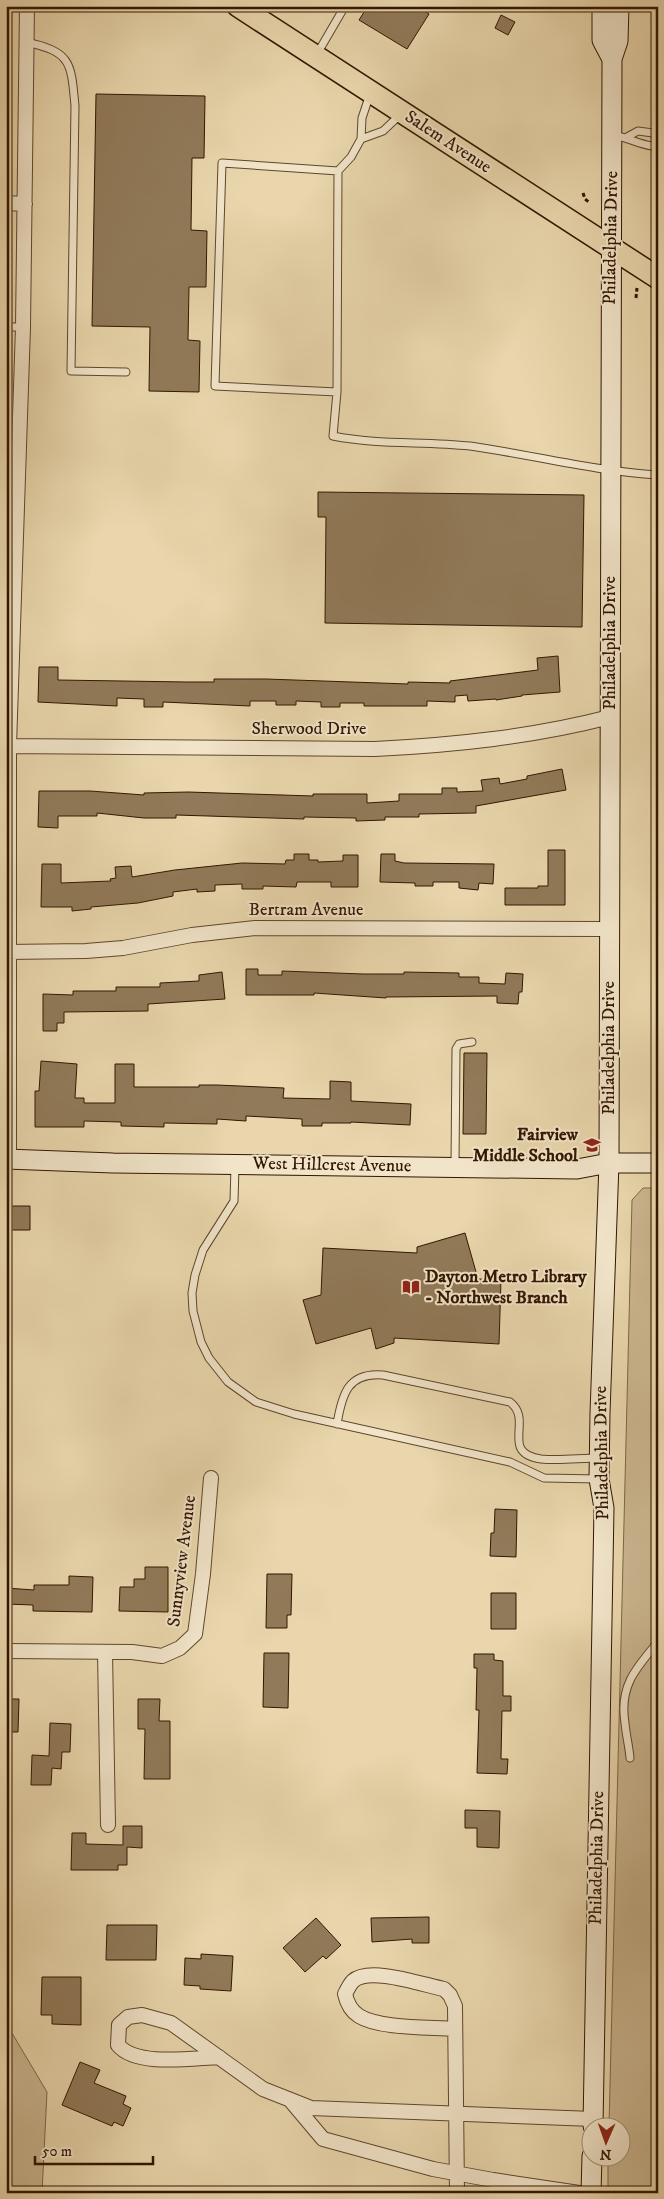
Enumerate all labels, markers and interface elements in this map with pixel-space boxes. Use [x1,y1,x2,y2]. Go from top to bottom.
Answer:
street label: Salem Avenue [400,106,496,178]
street label: Philadelphia Drive [599,171,623,305]
street label: Philadelphia Drive [599,576,621,710]
street label: Sherwood Drive [251,718,367,740]
street label: Bertram Avenue [249,899,363,921]
street label: Philadelphia Drive [598,981,620,1115]
place label: Fairview Middle School [473,1124,579,1167]
school or university icon: Fairview Middle School [582,1135,602,1155]
street label: West Hillcrest Avenue [251,1153,412,1177]
place label: Dayton Metro Library - Northwest Branch [425,1266,587,1309]
library icon: Dayton Metro Library - Northwest Branch [401,1277,421,1297]
street label: Philadelphia Drive [590,1386,614,1520]
street label: Sunnyview Avenue [163,1494,201,1628]
street label: Philadelphia Drive [585,1791,609,1925]
north arrow [582,2116,632,2166]
scale bar [35,2134,152,2166]
text: 50 m [42,2142,72,2161]
text: N [599,2145,612,2163]

